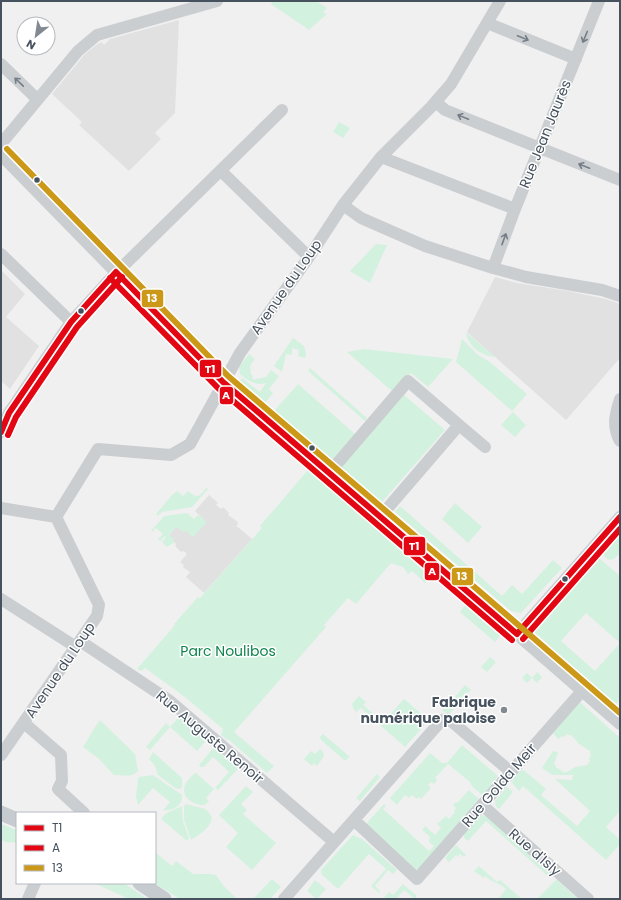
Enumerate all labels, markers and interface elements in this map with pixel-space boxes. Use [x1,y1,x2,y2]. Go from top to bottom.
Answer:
north arrow [16,16,56,56]
one-way arrow [580,31,588,43]
one-way arrow [517,34,529,42]
text: N [23,36,39,54]
one-way arrow [14,77,24,87]
street label: Rue Jean Jaurès [514,77,576,191]
one-way arrow [458,113,470,121]
one-way arrow [578,162,590,169]
unlabelled marker [32,175,42,185]
one-way arrow [500,233,508,245]
street label: Avenue du Loup [246,235,326,339]
line badge: 13 [141,289,164,308]
text: 13 [147,290,158,306]
unlabelled marker [76,306,86,316]
line badge: T1 [199,359,222,378]
text: T1 [205,361,215,377]
line badge: A [219,386,234,405]
text: A [222,387,230,403]
unlabelled marker [307,443,317,453]
line badge: T1 [403,536,426,556]
text: T1 [409,538,419,554]
line badge: A [424,562,440,581]
text: A [428,563,436,579]
line badge: 13 [451,567,474,586]
text: 13 [457,568,468,584]
unlabelled marker [560,574,570,584]
street label: Avenue du Loup [20,618,100,722]
park label: Parc Noulibos [180,641,276,661]
street label: Rue Auguste Renoir [152,686,268,788]
place label: Fabrique numérique paloise [360,692,496,728]
marker: Fabrique numérique paloise [499,705,509,715]
street label: Rue Golda Meir [457,739,541,831]
legend [16,812,156,884]
text: T1 [52,819,62,836]
street label: Rue d'Isly [504,824,566,881]
text: A [52,839,60,856]
text: 13 [52,859,63,876]

